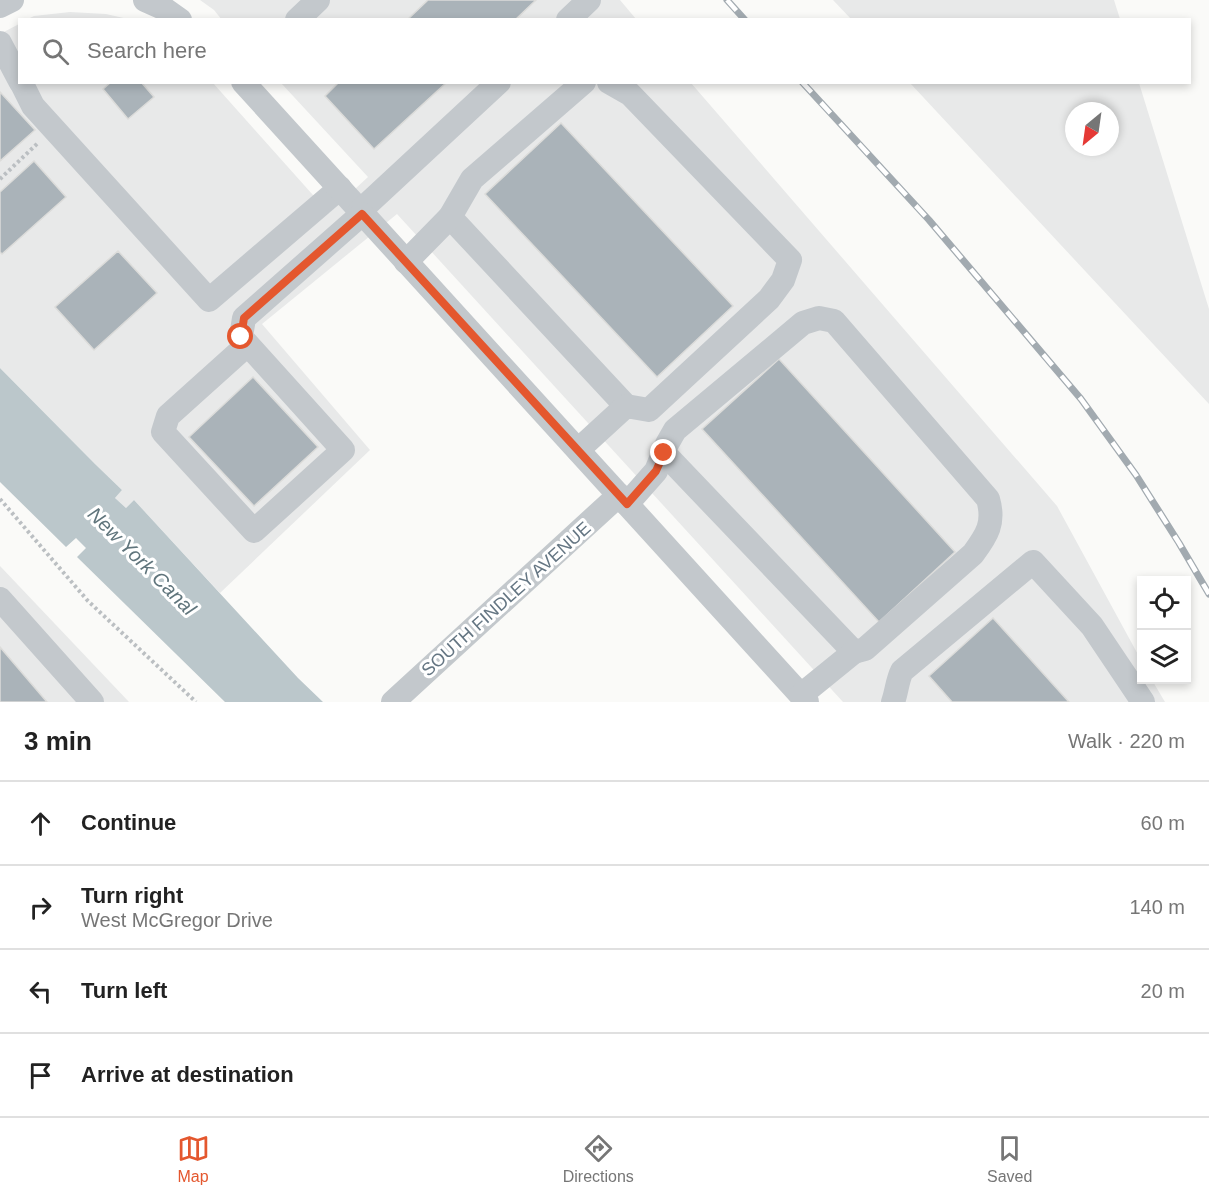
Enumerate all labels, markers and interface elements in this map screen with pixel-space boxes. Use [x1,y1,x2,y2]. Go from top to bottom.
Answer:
search box [18,18,1191,84]
icon: search [39,35,72,68]
text: Search here [87,38,207,63]
north arrow [1065,102,1119,156]
route start [227,323,253,349]
route end [650,439,676,465]
water label: New York Canal [84,503,201,620]
street label: SOUTH FINDLEY AVENUE [417,518,595,680]
map controls [1137,576,1191,684]
button: locate [1137,576,1191,630]
button: layers [1137,630,1191,684]
text: 3 min [24,726,92,756]
text: Walk · 220 m [1068,730,1185,752]
icon: ahead [24,807,57,840]
text: Continue [81,810,176,835]
text: 60 m [1141,812,1185,834]
text: Turn right [81,883,183,908]
icon: right [24,891,57,924]
text: 140 m [1129,896,1185,918]
text: West McGregor Drive [81,909,273,931]
icon: left [24,975,57,1008]
text: Turn left [81,978,167,1003]
text: 20 m [1141,980,1185,1002]
icon: arrive [24,1059,57,1092]
text: Arrive at destination [81,1062,294,1087]
tab: Map [177,1132,210,1186]
tab: Directions [563,1132,634,1186]
tab: Saved [987,1132,1032,1186]

